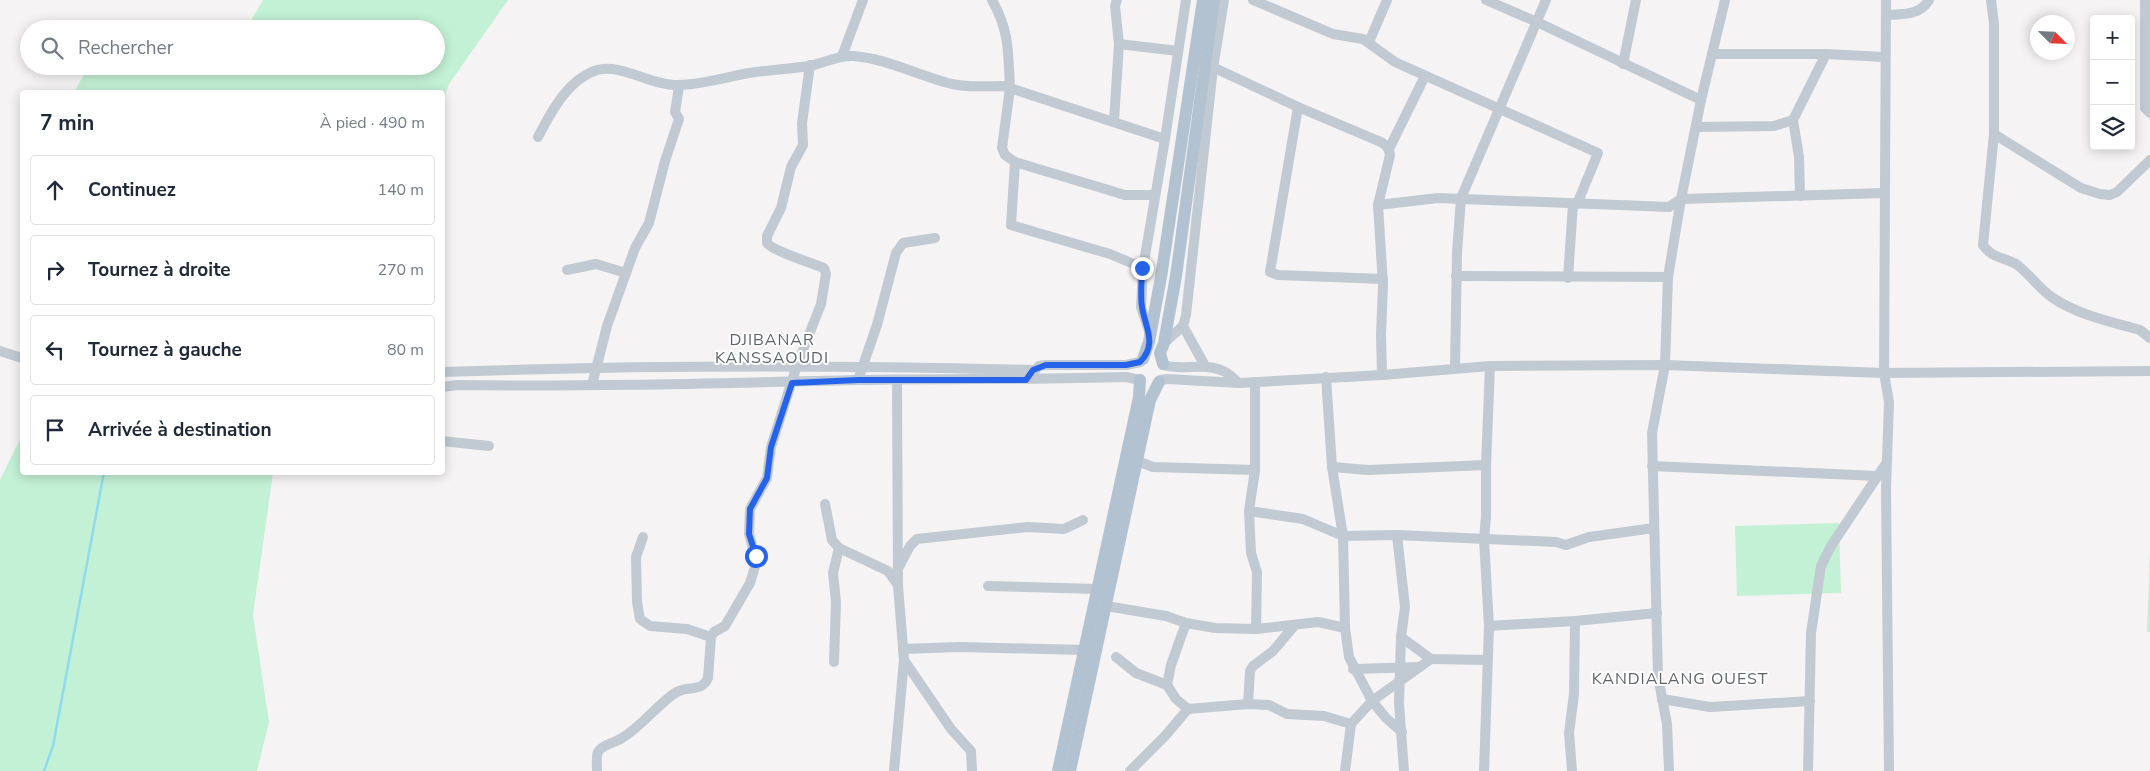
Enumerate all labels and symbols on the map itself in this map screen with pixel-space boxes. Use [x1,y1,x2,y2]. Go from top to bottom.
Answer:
north arrow [2030,15,2075,60]
route end [1131,257,1154,280]
district label: DJIBANAR KANSSAOUDI [715,329,829,369]
route start [745,545,768,568]
district label: KANDIALANG OUEST [1592,668,1768,690]

